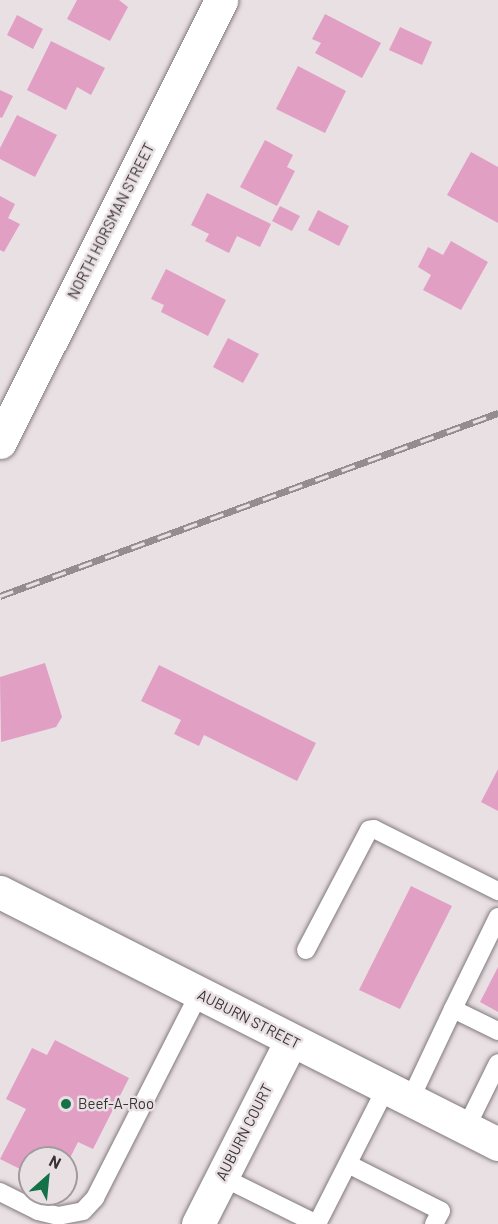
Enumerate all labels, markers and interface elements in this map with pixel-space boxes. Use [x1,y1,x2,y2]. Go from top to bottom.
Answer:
street label: NORTH HORSMAN STREET [64,140,158,302]
street label: AUBURN STREET [195,985,303,1053]
street label: AUBURN COURT [212,1081,276,1183]
place label: Beef-A-Roo [78,1095,154,1113]
marker: Beef-A-Roo [59,1097,73,1111]
north arrow [18,1146,78,1206]
text: N [46,1150,65,1172]

